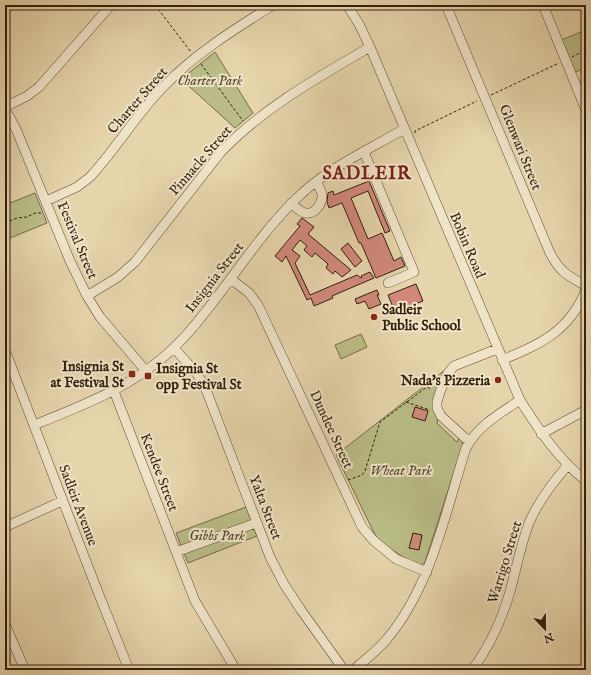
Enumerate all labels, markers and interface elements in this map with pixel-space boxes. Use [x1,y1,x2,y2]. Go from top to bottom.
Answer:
street label: Charter Street [104,63,172,138]
park label: Charter Park [178,72,243,90]
street label: Glenwari Street [495,102,545,193]
street label: Pinnacle Street [165,122,236,199]
district label: SADLEIR [322,163,412,186]
street label: Festival Street [53,199,102,282]
street label: Bobin Road [445,210,489,282]
street label: Insignia Street [182,239,248,317]
place label: Sadleir Public School [382,301,462,335]
marker: Sadleir Public School [369,312,379,322]
place label: Insignia St at Festival St [50,358,124,392]
place label: Insignia St opp Festival St [156,360,242,394]
marker: Insignia St at Festival St [127,369,137,379]
marker: Insignia St opp Festival St [143,371,153,381]
place label: Nada's Pizzeria [400,372,491,390]
marker: Nada's Pizzeria [493,375,503,385]
street label: Dundee Street [305,388,357,472]
street label: Kendee Street [136,431,182,514]
street label: Sadleir Avenue [54,462,102,549]
park label: Wheat Park [370,462,432,480]
street label: Yalta Street [245,473,286,542]
street label: Warrigo Street [484,519,526,606]
park label: Gibbs Park [189,527,245,545]
north arrow [525,609,565,649]
text: N [541,629,556,646]

